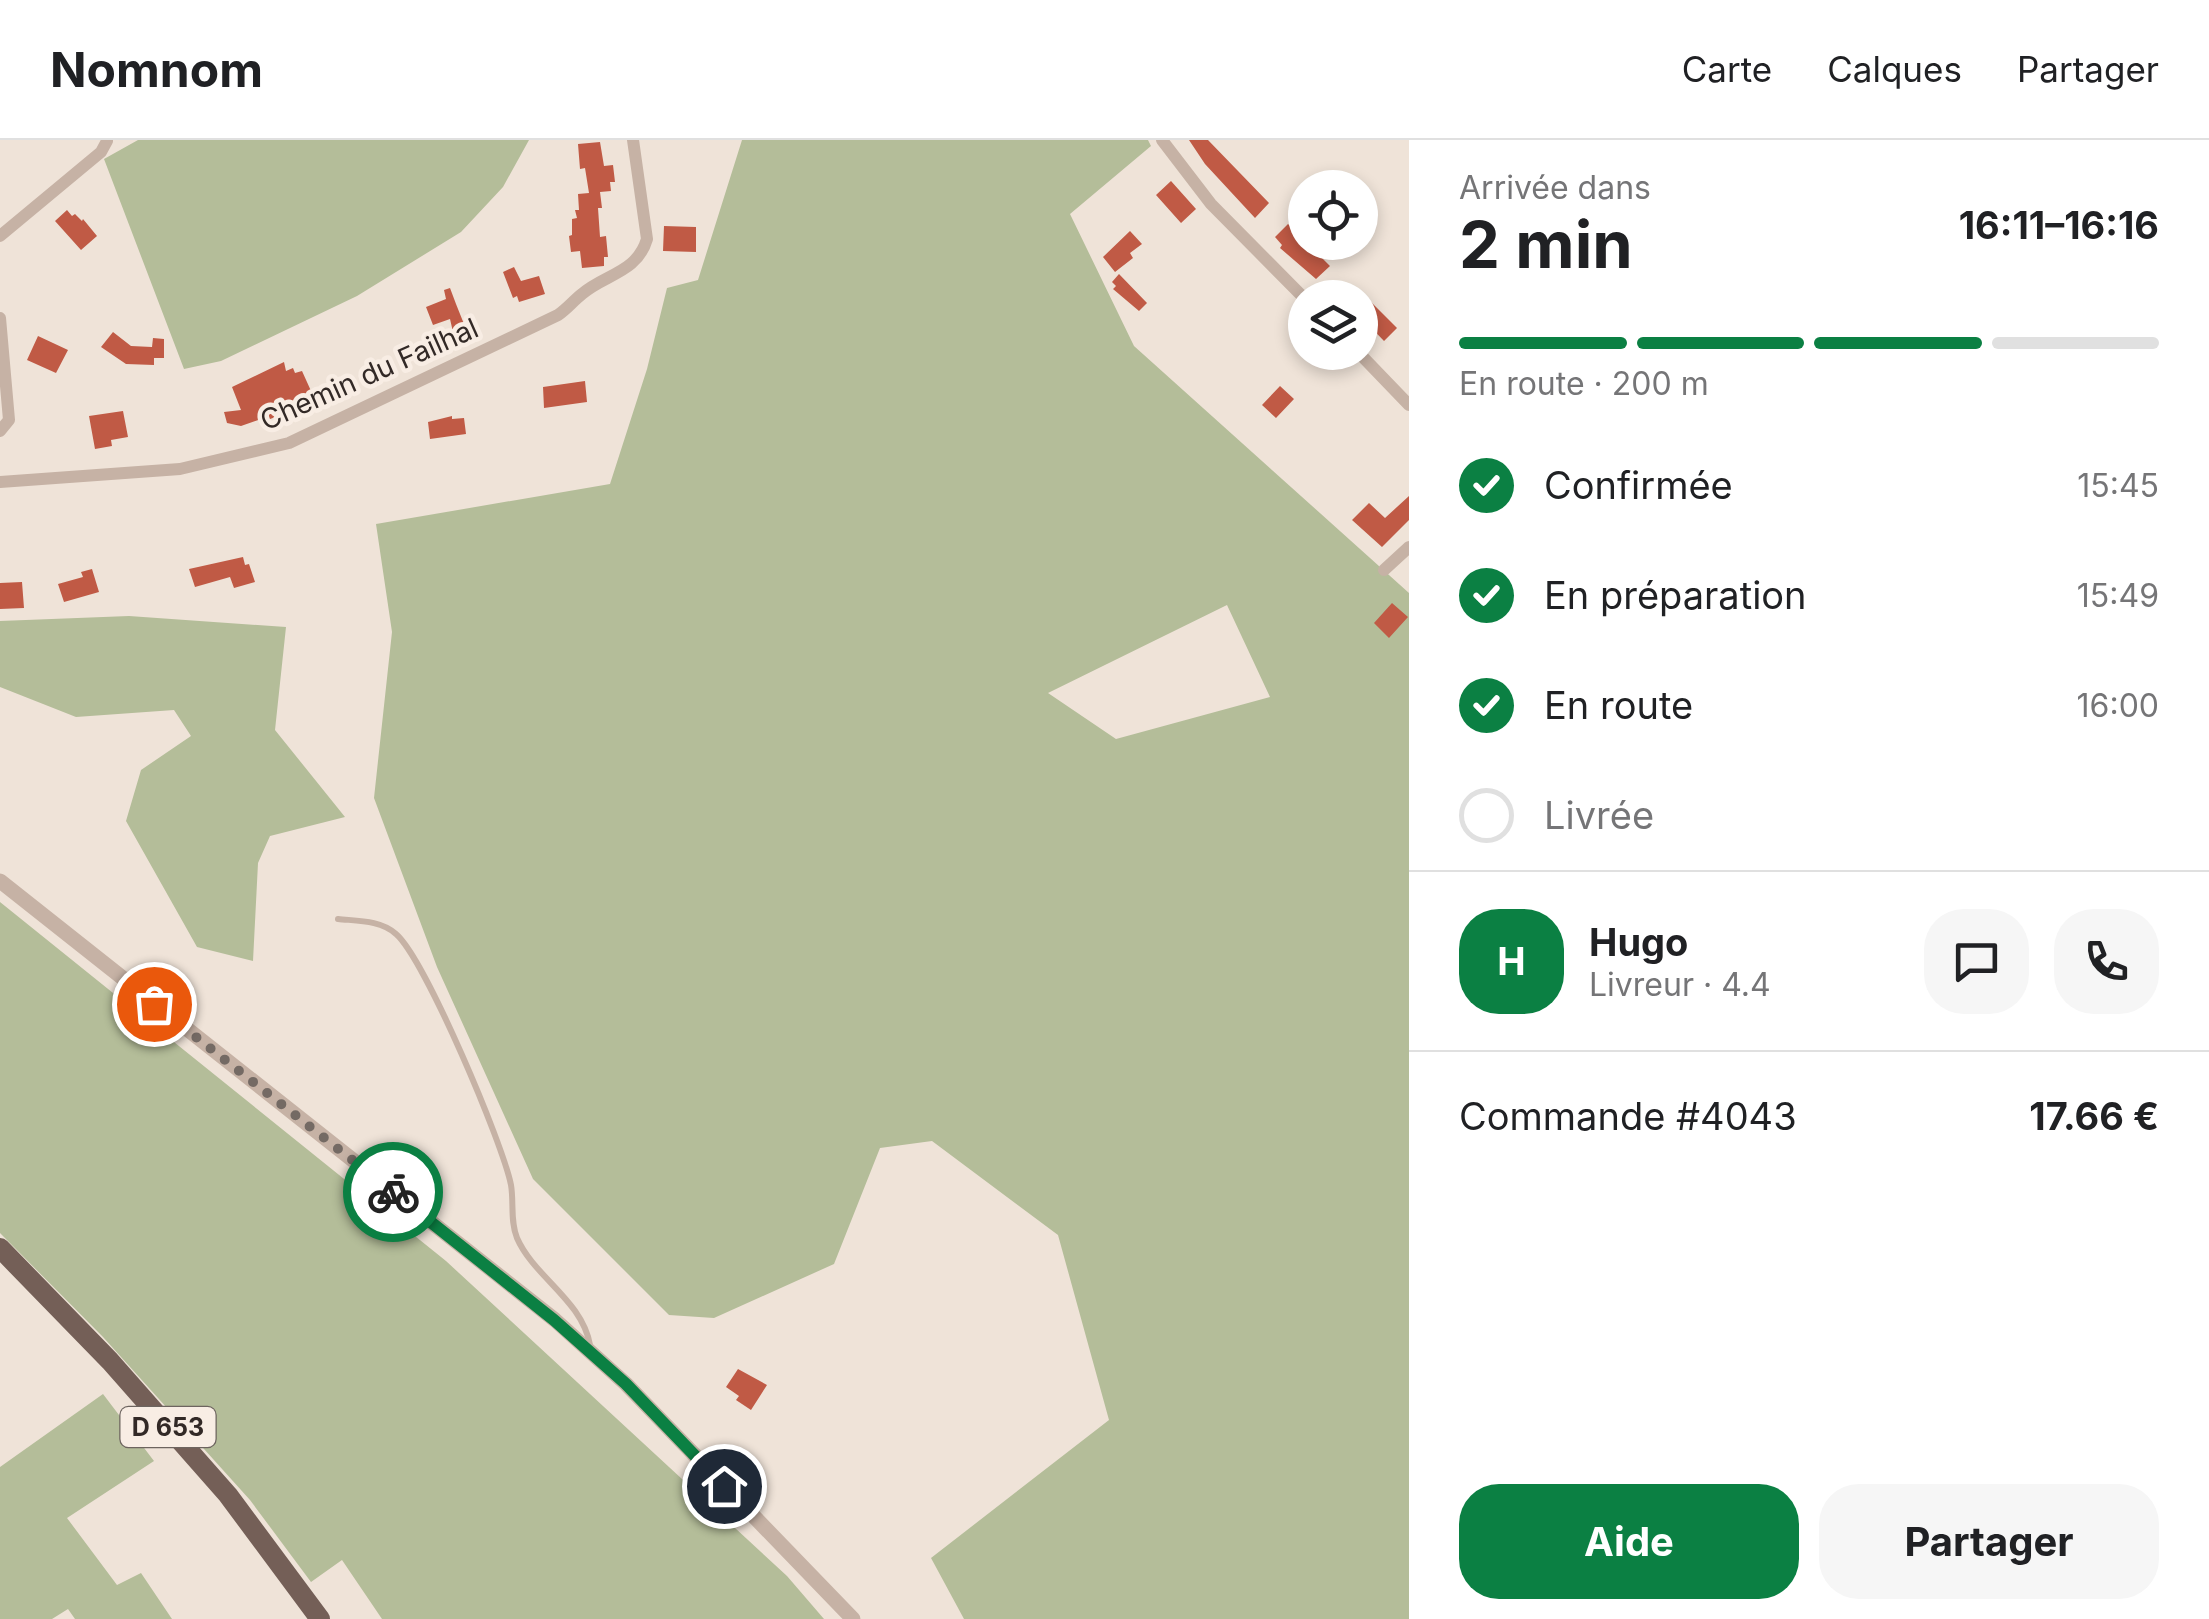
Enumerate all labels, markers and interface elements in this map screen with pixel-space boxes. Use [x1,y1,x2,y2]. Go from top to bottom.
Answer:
text: Nomnom [50,40,263,99]
text: Carte [1682,48,1772,90]
text: Calques [1827,48,1962,90]
text: Partager [2017,48,2159,90]
text: Arrivée dans [1459,168,1651,207]
map controls [1288,170,1378,370]
button: locate [1288,170,1378,260]
text: 16:11–16:16 [1959,202,2159,248]
text: 2 min [1459,205,1633,284]
button: layers [1288,280,1378,370]
street label: Chemin du Failhal [255,311,483,437]
text: En route · 200 m [1459,364,1709,403]
icon: check [1459,458,1514,513]
text: Confirmée [1544,462,1733,508]
text: 15:45 [2077,466,2159,505]
icon: check [1459,568,1514,623]
text: En préparation [1544,572,1807,618]
text: 15:49 [2077,576,2159,615]
icon: check [1459,678,1514,733]
text: En route [1544,682,1693,728]
text: 16:00 [2077,686,2159,725]
text: Livrée [1544,792,1654,838]
button: chat [1924,909,2029,1014]
button: phone [2054,909,2159,1014]
text: Hugo [1589,919,1688,965]
text: H [1497,938,1526,984]
pin [112,962,197,1047]
text: Livreur · 4.4 [1589,965,1771,1004]
icon: bag [127,977,182,1032]
text: Commande #4043 [1459,1093,1797,1139]
text: 17.66 € [2029,1093,2159,1139]
courier [343,1142,443,1242]
icon: bike [366,1165,421,1220]
road number: D 653 [120,1407,216,1447]
pin [682,1444,767,1529]
icon: home [697,1459,752,1514]
button: Aide [1459,1484,1799,1599]
button: Partager [1819,1484,2159,1599]

